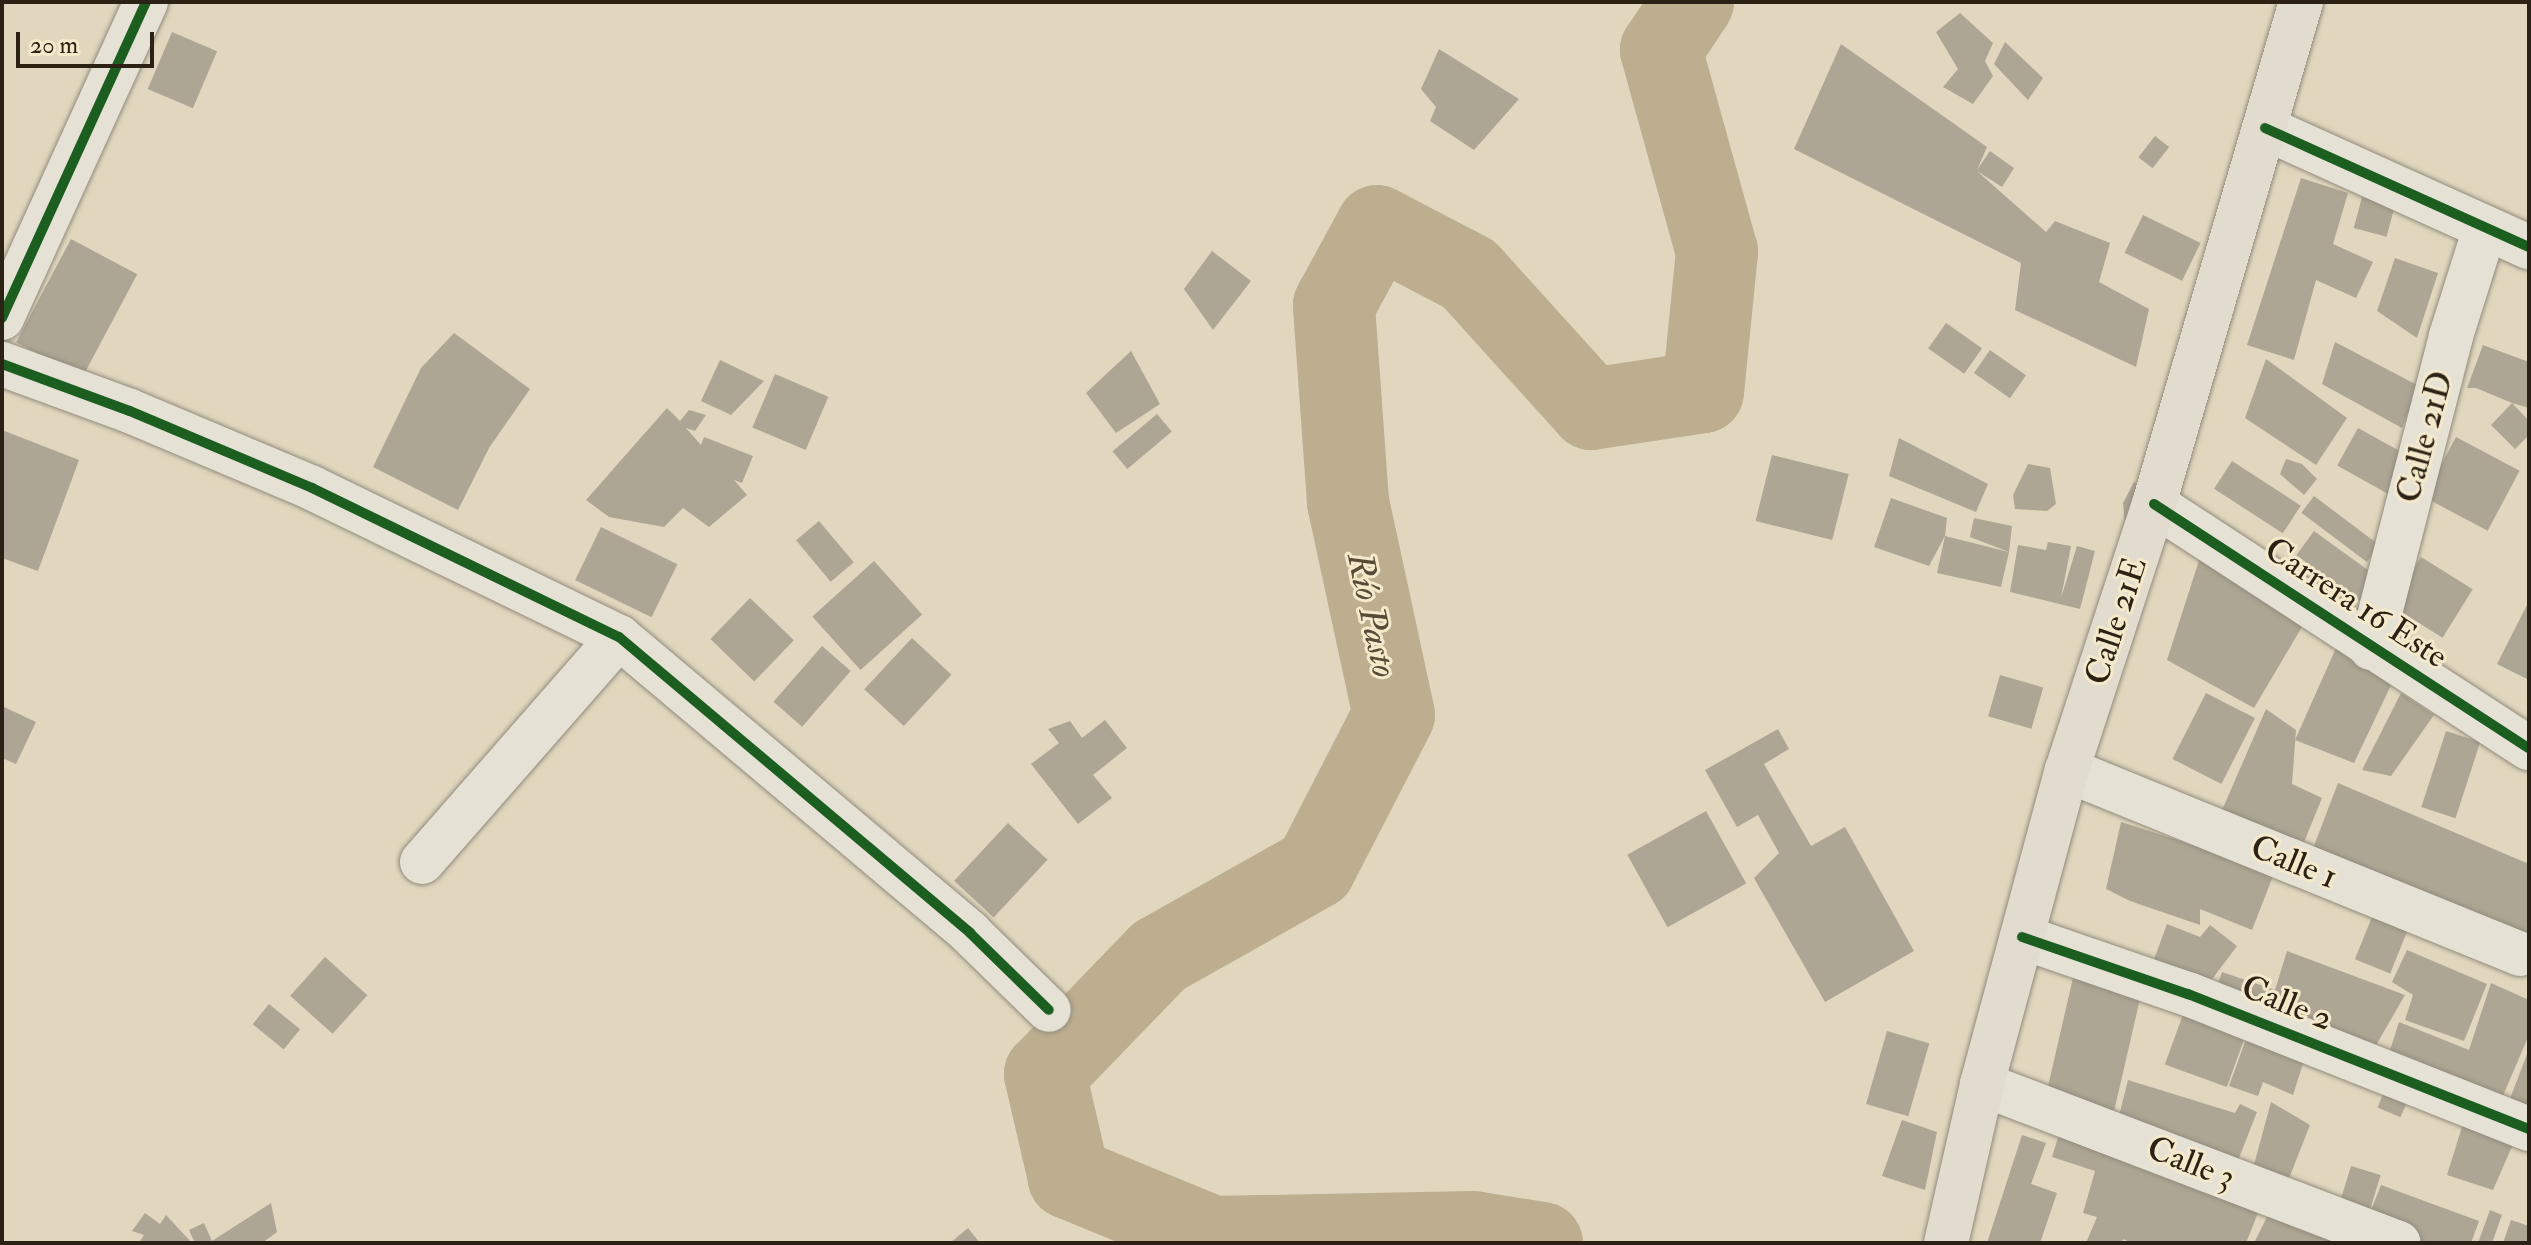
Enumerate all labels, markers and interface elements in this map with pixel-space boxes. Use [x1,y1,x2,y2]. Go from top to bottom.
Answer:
scale bar [20,16,158,66]
text: 20 m [30,30,78,61]
street label: Calle 21D [2388,367,2462,507]
street label: Carrera 16 Este [2257,529,2455,677]
water label: Río Pasto [1338,549,1406,681]
street label: Calle 21E [2076,552,2156,690]
street label: Calle 1 [2245,826,2343,898]
street label: Calle 2 [2235,966,2339,1040]
street label: Calle 3 [2141,1128,2241,1198]

